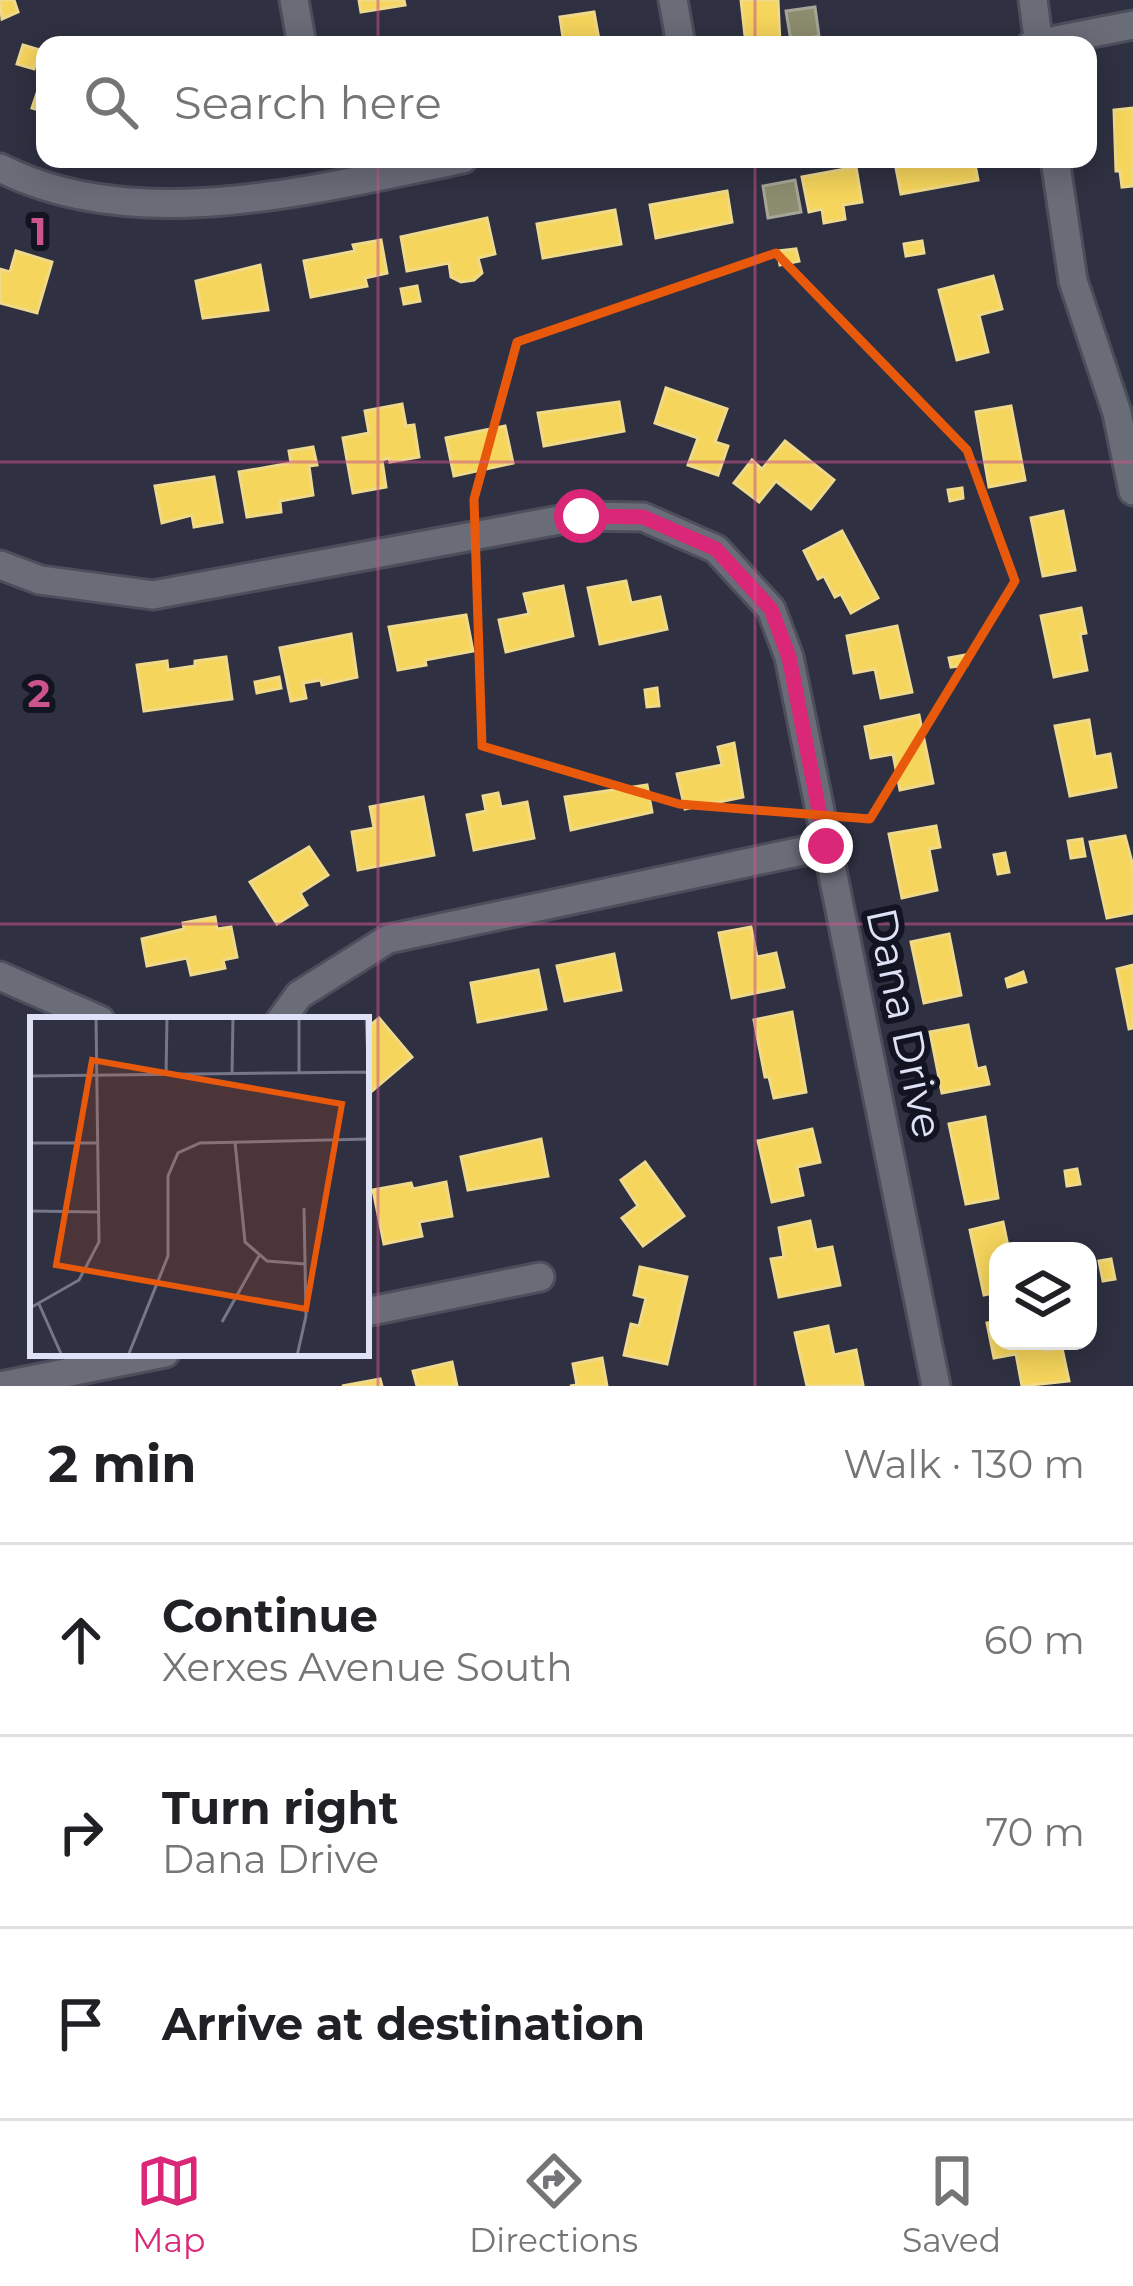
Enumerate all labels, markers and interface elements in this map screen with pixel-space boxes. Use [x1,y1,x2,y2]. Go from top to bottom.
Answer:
search box [36,36,1097,168]
icon: search [78,69,144,135]
text: Search here [174,75,442,130]
text: 1 [31,207,47,255]
route start [554,489,608,543]
text: 2 [27,669,51,717]
route end [799,819,853,873]
street label: Dana Drive [855,903,955,1143]
inset map [30,1017,369,1356]
map controls [989,1242,1097,1350]
button: layers [989,1242,1097,1350]
text: 2 min [48,1433,197,1495]
text: Walk · 130 m [843,1440,1085,1488]
text: Continue [162,1588,378,1643]
icon: ahead [48,1607,114,1673]
text: 60 m [984,1616,1085,1664]
text: Xerxes Avenue South [162,1643,573,1691]
text: Turn right [162,1780,398,1835]
icon: right [48,1799,114,1865]
text: 70 m [985,1808,1085,1856]
text: Dana Drive [162,1835,379,1883]
icon: arrive [48,1991,114,2057]
text: Arrive at destination [162,1996,645,2051]
tab: Map [132,2148,205,2260]
tab: Directions [469,2148,638,2260]
tab: Saved [902,2148,1001,2260]

